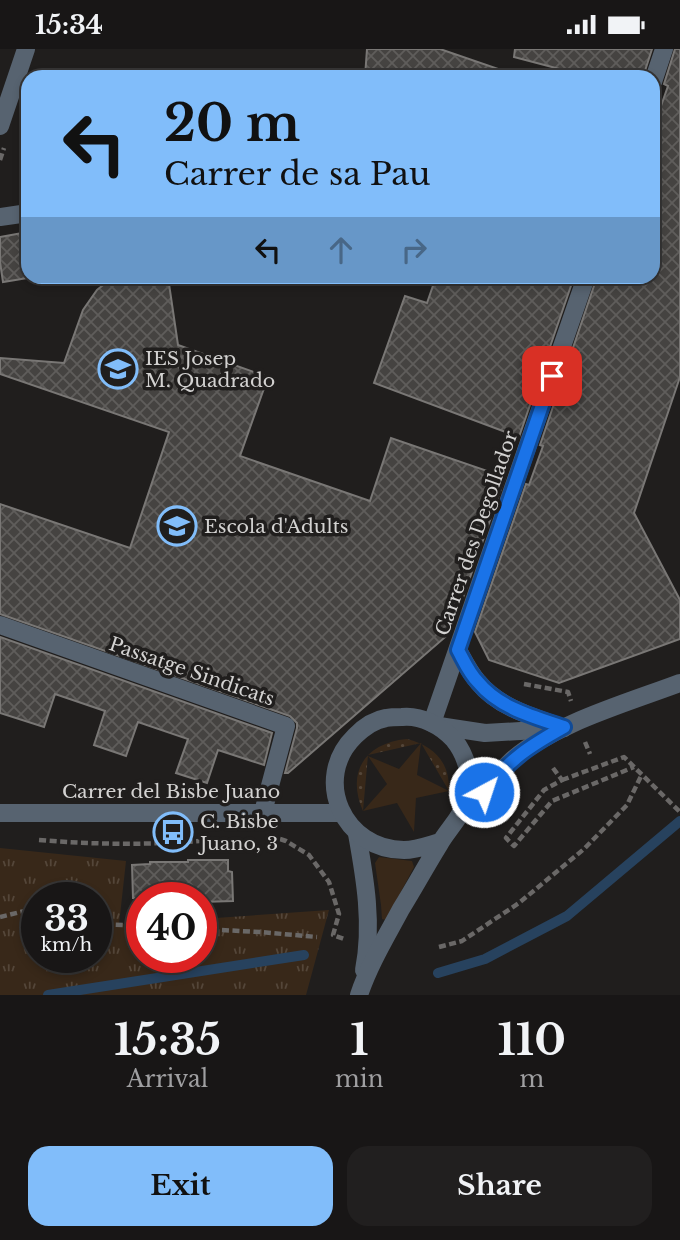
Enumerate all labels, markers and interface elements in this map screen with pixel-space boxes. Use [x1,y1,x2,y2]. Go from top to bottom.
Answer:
text: 15:34 [35,9,103,41]
text: 20 m [164,93,300,154]
icon: left [49,98,140,189]
text: Carrer de sa Pau [164,154,431,194]
icon: left [249,231,287,269]
icon: ahead [322,231,360,269]
icon: right [395,231,433,269]
pin [522,346,582,406]
place label: IES Josep M. Quadrado [145,347,275,392]
school or university icon: IES Josep M. Quadrado [97,348,139,390]
icon: arrive [533,357,571,395]
street label: Carrer des Degollador [431,428,522,639]
school or university icon: Escola d'Adults [156,505,198,547]
place label: Escola d'Adults [204,515,348,538]
street label: Passatge Sindicats [106,632,278,711]
position arrow [447,755,521,829]
street label: Carrer del Bisbe Juano [62,780,280,803]
place label: C. Bisbe Juano, 3 [197,810,279,855]
bus stop icon: C. Bisbe Juano, 3 [152,811,194,853]
speed limit sign: 40 [126,882,217,973]
text: 33 [44,897,89,940]
text: km/h [41,934,92,956]
text: 15:35 [114,1014,221,1066]
text: 1 [350,1014,368,1066]
text: 110 [498,1014,566,1066]
text: Arrival [127,1065,208,1093]
text: min [335,1065,383,1093]
text: m [519,1065,544,1093]
button: Exit [28,1146,333,1226]
button: Share [347,1146,652,1226]

